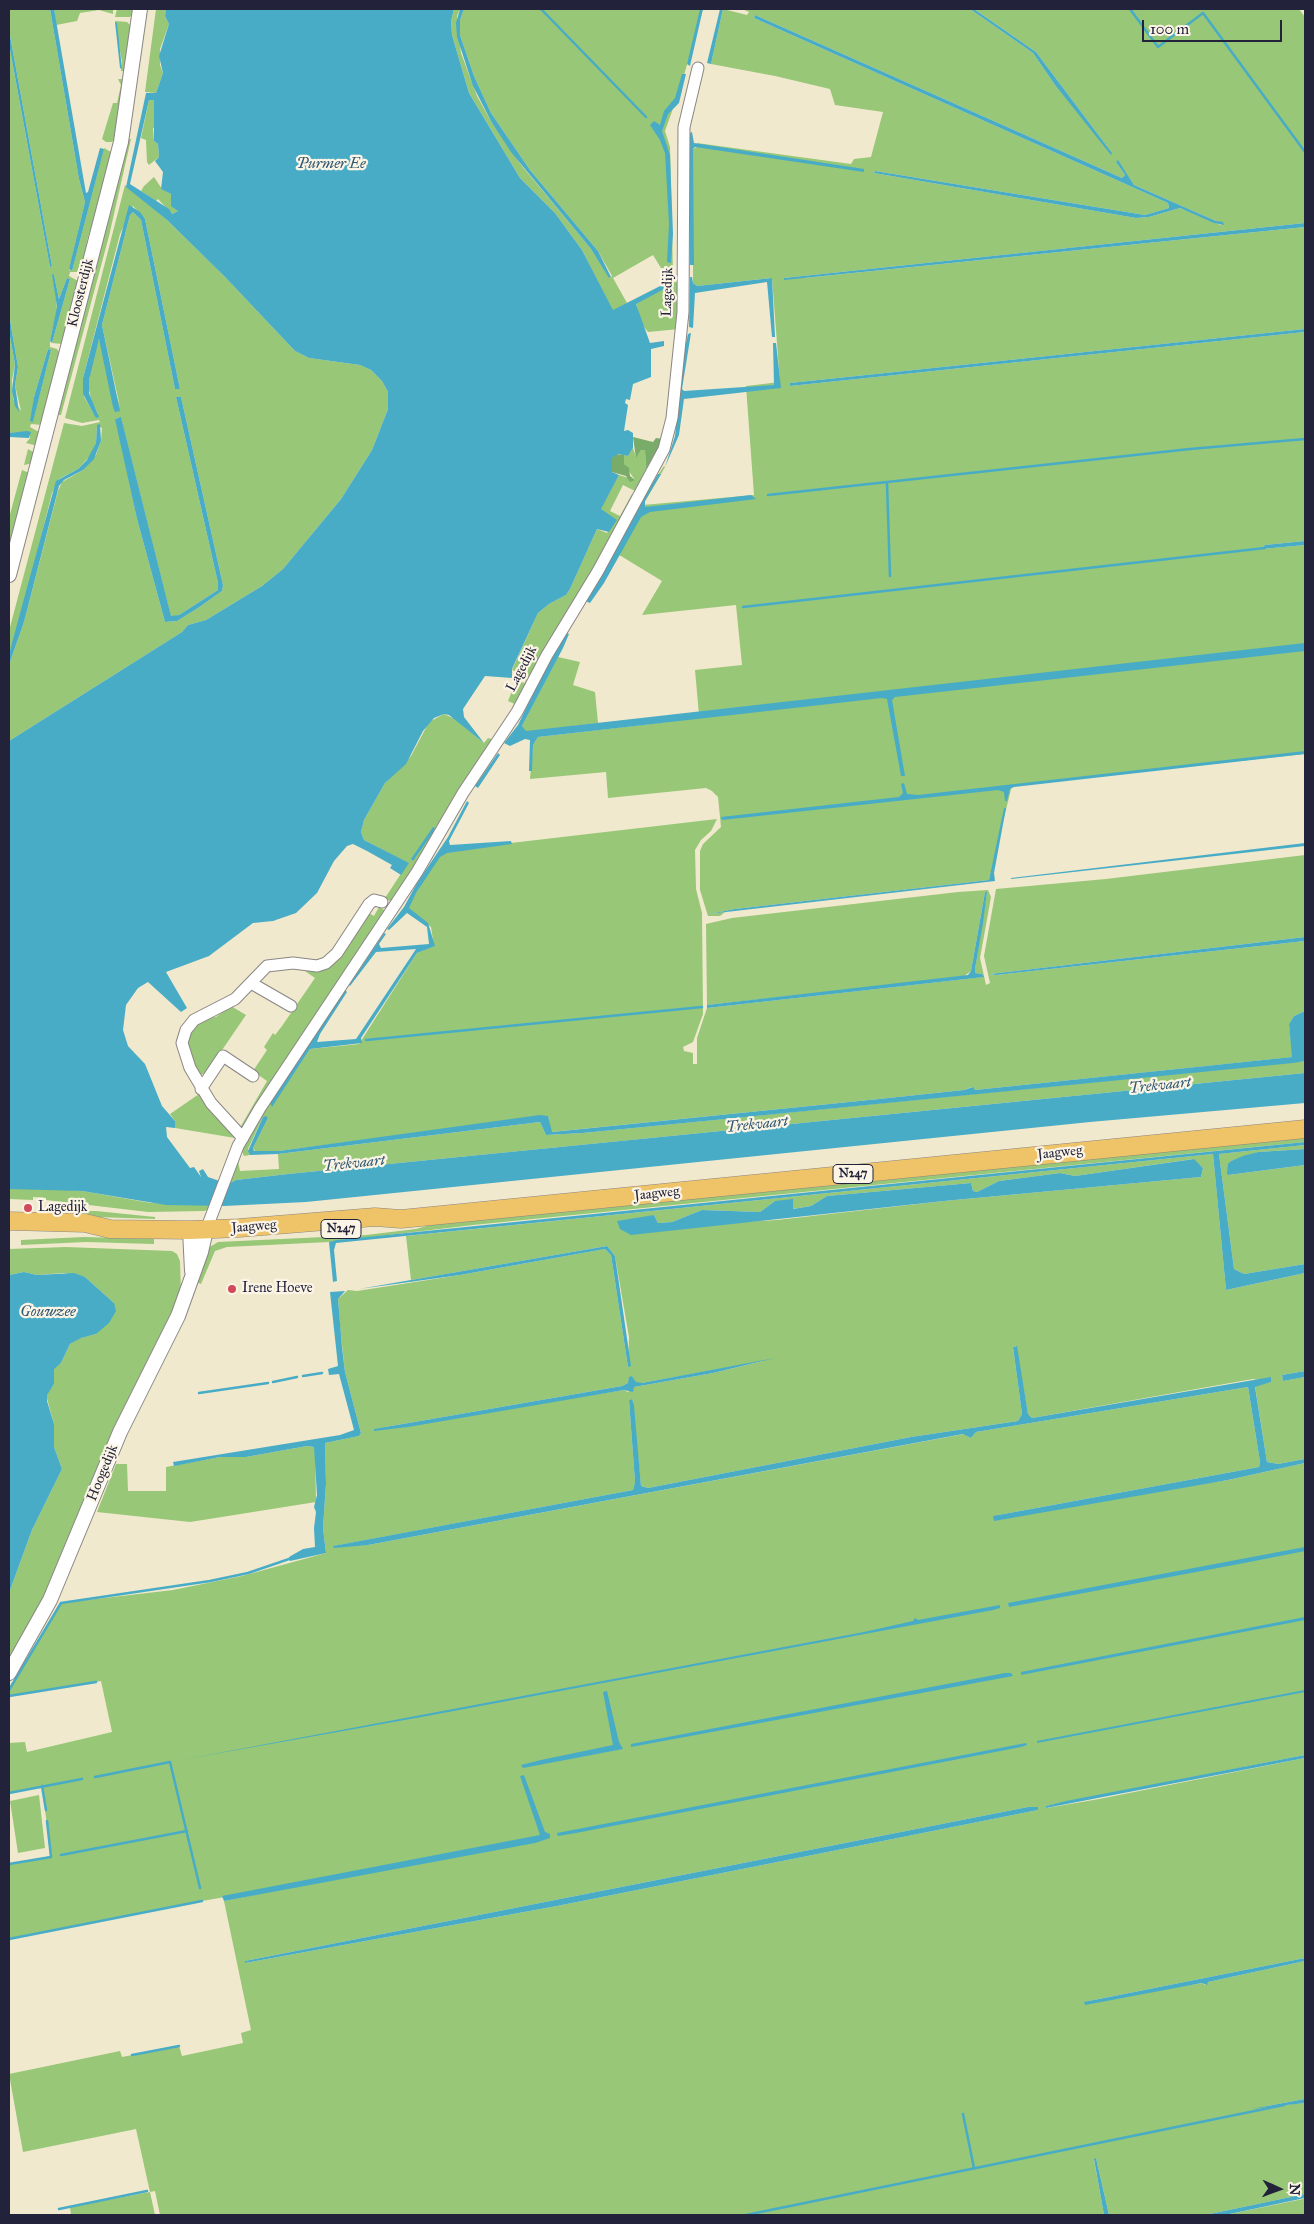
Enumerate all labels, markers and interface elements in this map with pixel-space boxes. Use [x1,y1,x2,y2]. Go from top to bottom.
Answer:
scale bar [1144,10,1284,42]
text: 100 m [1150,20,1189,38]
water label: Purmer Ee [296,155,366,173]
street label: Kloosterdijk [64,257,98,329]
street label: Lagedijk [659,267,677,317]
street label: Lagedijk [503,643,541,695]
water label: Trekvaart [1128,1074,1192,1098]
water label: Trekvaart [725,1113,789,1137]
street label: Jaagweg [1037,1142,1083,1164]
water label: Trekvaart [322,1152,386,1176]
road number: N247 [833,1164,873,1184]
street label: Jaagweg [634,1183,680,1205]
place label: Lagedijk [38,1200,87,1216]
marker: Lagedijk [22,1202,34,1214]
street label: Jaagweg [231,1217,277,1237]
road number: N247 [321,1220,361,1238]
place label: Irene Hoeve [242,1281,313,1297]
marker: Irene Hoeve [226,1283,238,1295]
water label: Gouwzee [20,1303,76,1321]
street label: Hoogedijk [84,1442,122,1504]
north arrow [1254,2164,1304,2214]
text: N [1286,2183,1303,2196]

